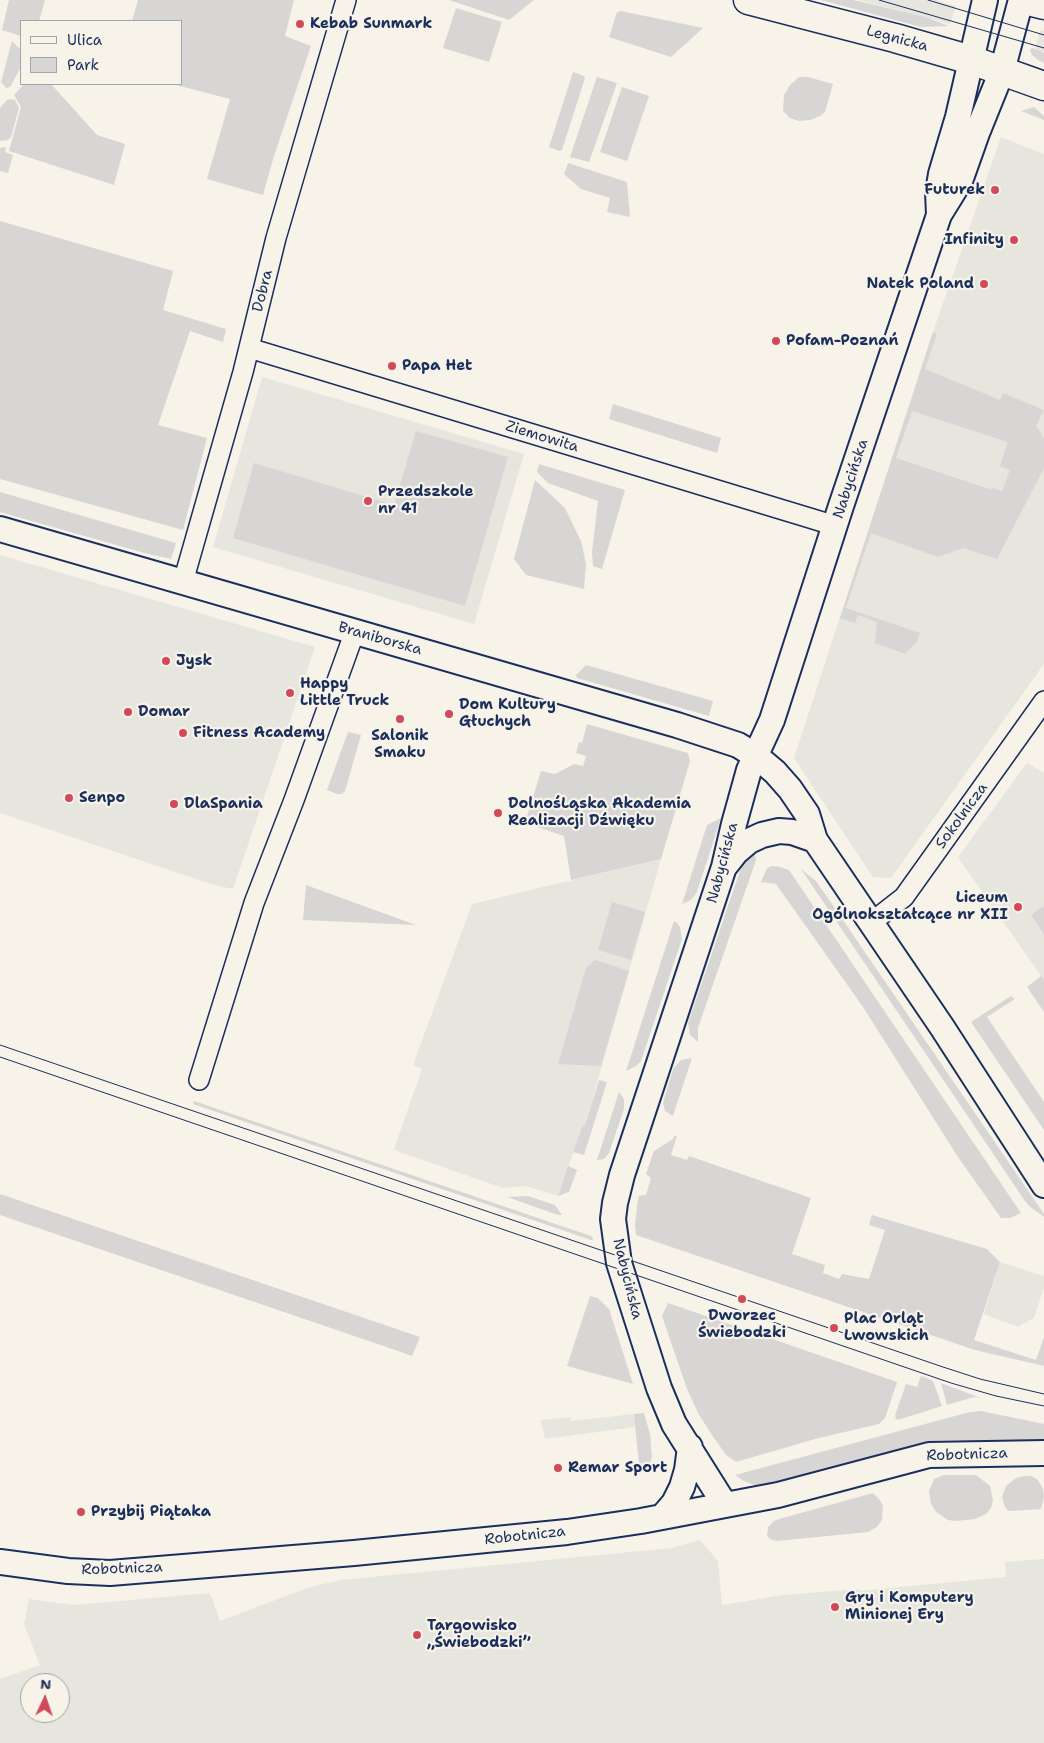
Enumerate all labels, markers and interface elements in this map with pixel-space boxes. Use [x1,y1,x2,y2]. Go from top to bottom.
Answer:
place label: Kebab Sunmark [310,15,432,33]
marker: Kebab Sunmark [294,18,306,30]
legend [20,20,182,85]
street label: Legnicka [864,22,930,56]
text: Ulica [67,30,102,50]
text: Park [67,55,99,75]
place label: Futurek [924,181,985,199]
marker: Futurek [989,184,1001,196]
place label: Infinity [944,231,1004,249]
marker: Infinity [1008,234,1020,246]
street label: Dobra [249,268,277,314]
place label: Natek Poland [867,275,974,293]
marker: Natek Poland [978,278,990,290]
place label: Pofam-Poznań [786,332,898,350]
marker: Pofam-Poznań [770,335,782,347]
place label: Papa Het [402,357,472,375]
marker: Papa Het [386,360,398,372]
street label: Ziemowita [503,417,581,457]
street label: Nabycińska [830,437,872,521]
place label: Przedszkole nr 41 [378,483,474,518]
marker: Przedszkole nr 41 [362,495,374,507]
street label: Braniborska [336,618,424,660]
place label: Jysk [176,652,212,670]
marker: Jysk [160,655,172,667]
place label: Happy Little Truck [300,675,389,710]
marker: Happy Little Truck [284,687,296,699]
place label: Dom Kultury Głuchych [459,696,556,731]
place label: Domar [138,703,190,721]
marker: Domar [122,706,134,718]
marker: Dom Kultury Głuchych [443,708,455,720]
marker: Salonik Smaku [394,713,406,725]
place label: Fitness Academy [193,724,325,742]
marker: Fitness Academy [177,727,189,739]
place label: Salonik Smaku [371,727,429,762]
street label: Sokolnicza [932,780,992,852]
place label: Senpo [79,789,125,807]
marker: Senpo [63,792,75,804]
place label: DlaSpania [184,795,263,813]
place label: DolnośLąska Akademia Realizacji Dźwięku [508,795,691,830]
marker: DlaSpania [168,798,180,810]
marker: DolnośLąska Akademia Realizacji Dźwięku [492,807,504,819]
street label: Nabycińska [704,821,742,905]
place label: Liceum Ogólnokształcące nr XII [812,889,1008,924]
marker: Liceum Ogólnokształcące nr XII [1012,901,1024,913]
street label: Nabycińska [608,1237,646,1321]
marker: Dworzec Świebodzki [736,1293,748,1305]
place label: Dworzec Świebodzki [698,1307,786,1342]
place label: Plac Orląt Lwowskich [844,1310,929,1345]
marker: Plac Orląt Lwowskich [828,1322,840,1334]
street label: Robotnicza [926,1445,1008,1465]
place label: Remar Sport [568,1459,667,1477]
marker: Remar Sport [552,1462,564,1474]
place label: Przybij Piątaka [91,1503,211,1521]
marker: Przybij Piątaka [75,1506,87,1518]
street label: Robotnicza [484,1523,566,1549]
street label: Robotnicza [81,1559,163,1579]
place label: Gry i Komputery Minionej Ery [845,1589,974,1624]
marker: Gry i Komputery Minionej Ery [829,1601,841,1613]
place label: Targowisko „Świebodzki” [427,1617,531,1652]
marker: Targowisko „Świebodzki” [411,1629,423,1641]
north arrow [20,1673,70,1723]
text: N [40,1675,52,1693]

